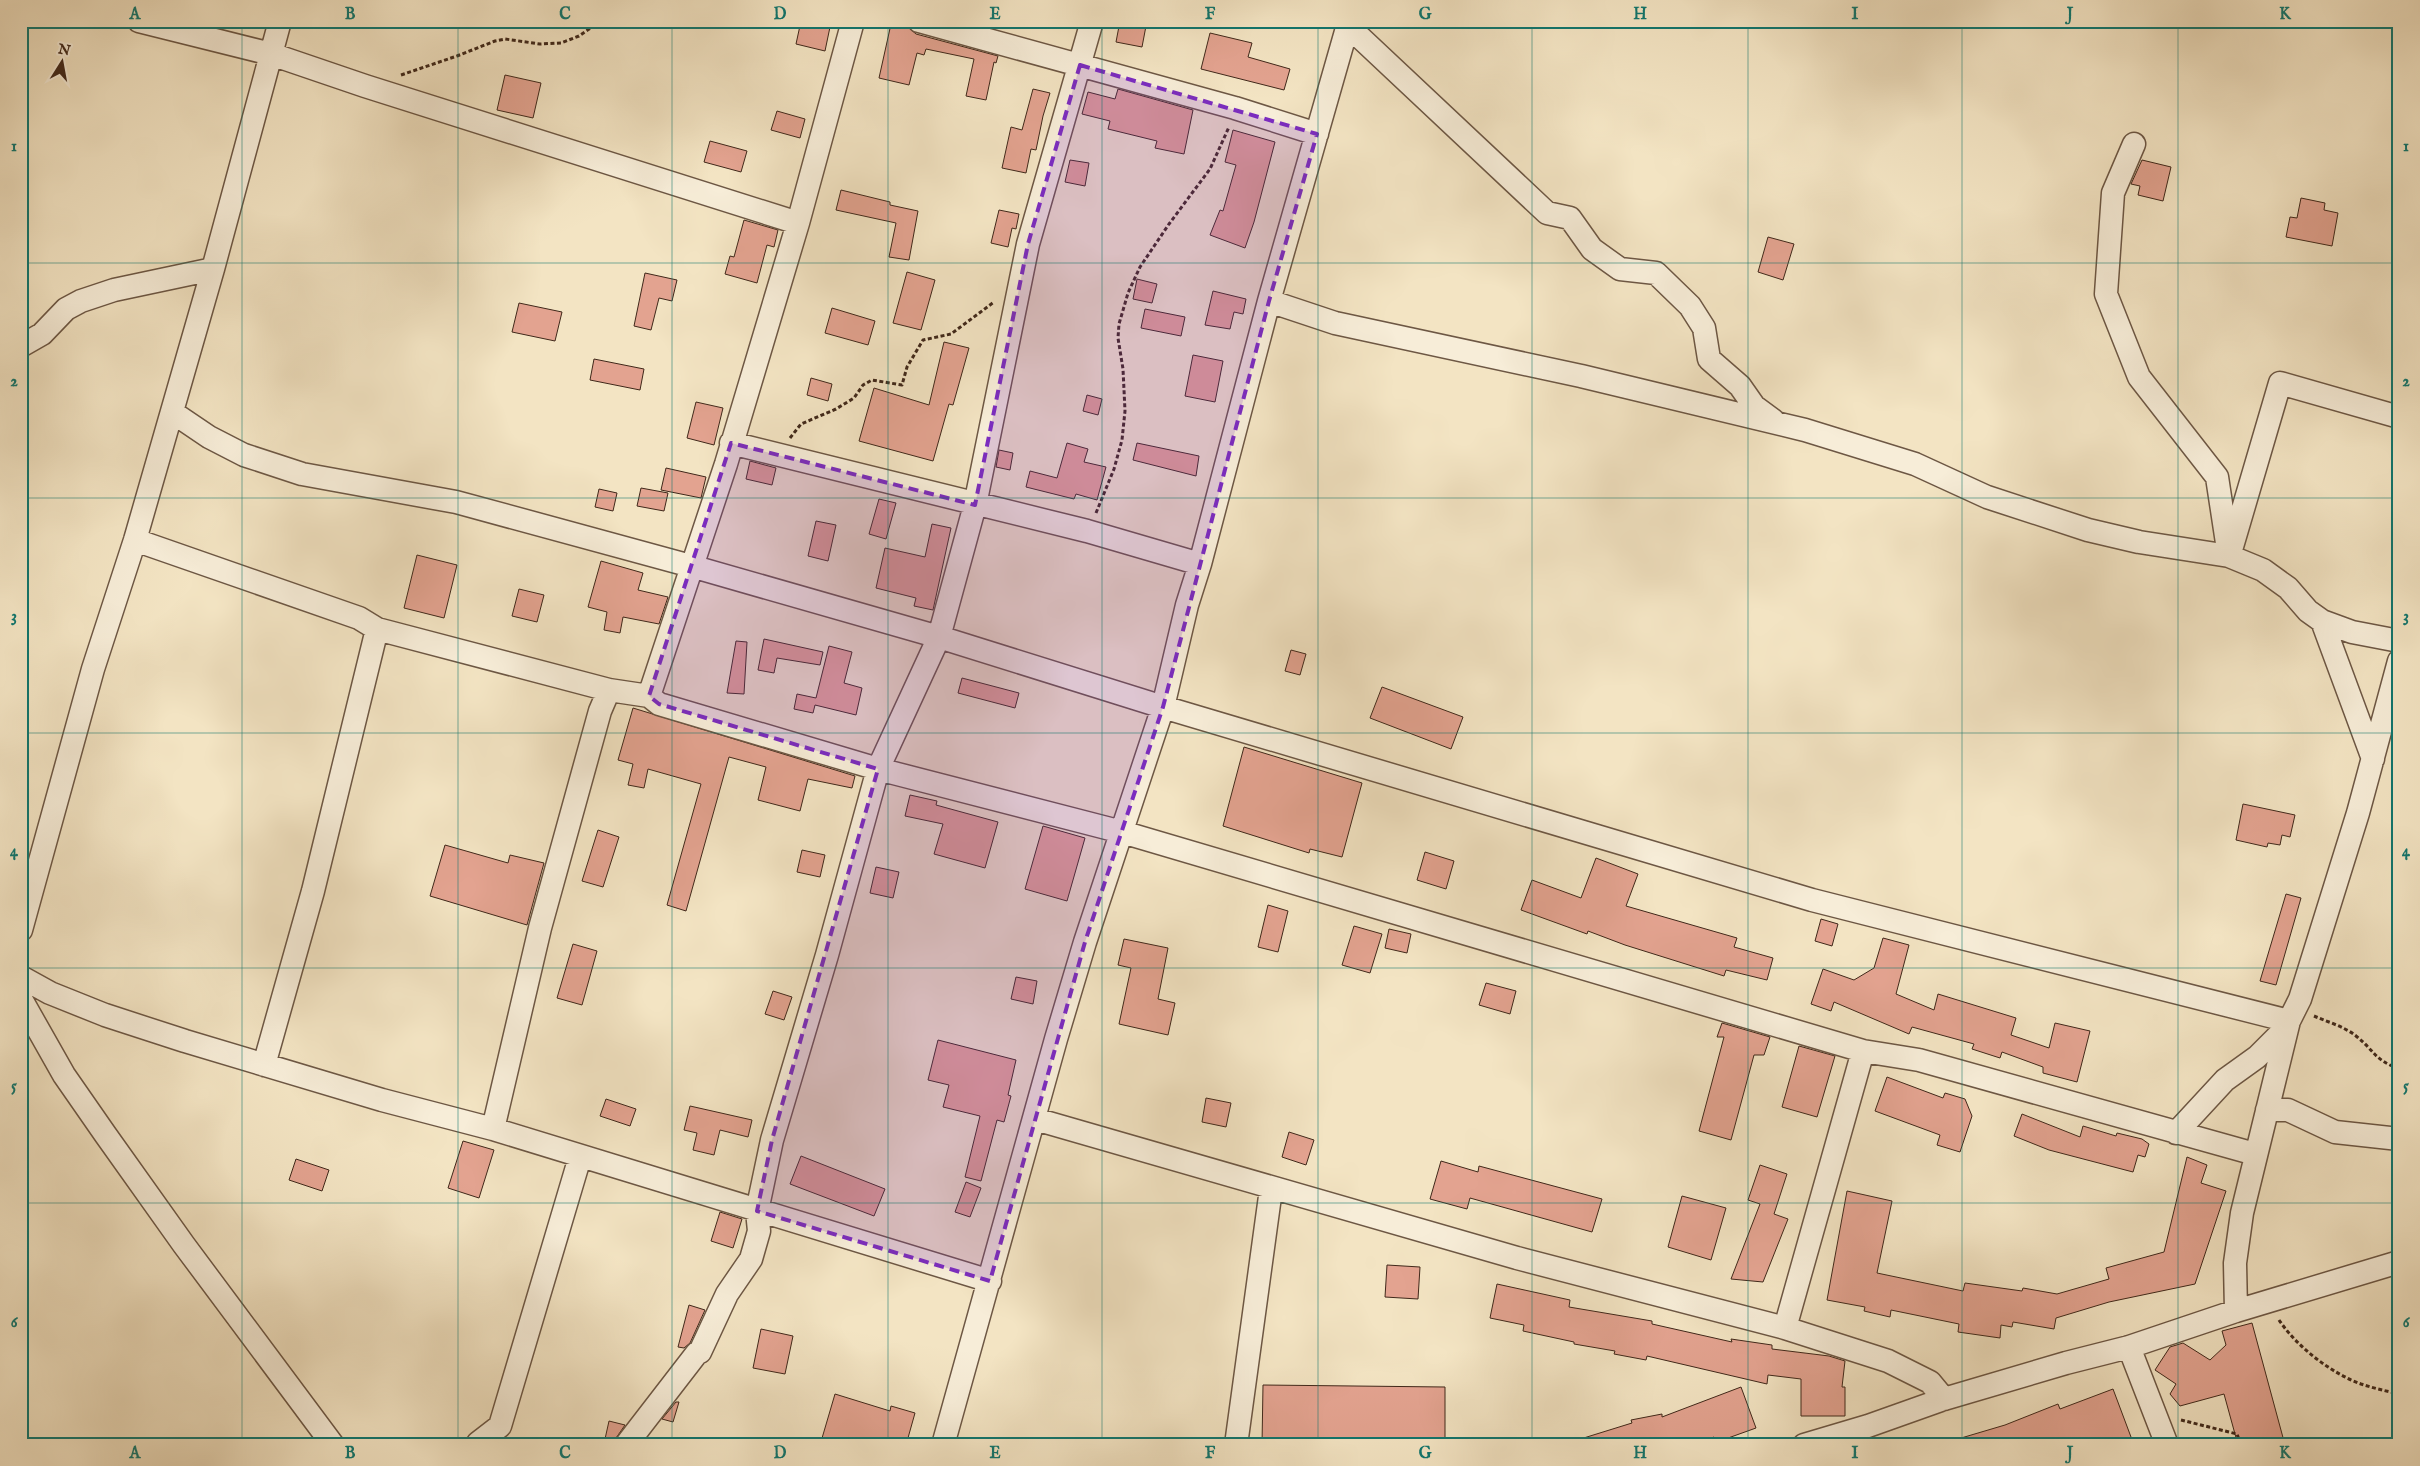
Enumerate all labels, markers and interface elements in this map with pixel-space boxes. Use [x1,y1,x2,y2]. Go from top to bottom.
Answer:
text: A [129,5,142,25]
text: B [345,5,356,25]
text: C [559,5,571,25]
text: D [774,5,787,25]
text: E [989,5,1001,25]
text: F [1205,5,1216,25]
text: G [1419,5,1432,25]
text: H [1633,5,1647,25]
text: I [1852,5,1859,25]
text: J [2065,5,2074,25]
text: K [2279,5,2292,25]
north arrow [38,38,88,88]
text: N [56,40,72,60]
text: 1 [11,137,17,157]
text: 1 [2403,137,2409,157]
text: 2 [10,372,18,392]
text: 2 [2402,372,2410,392]
text: 3 [11,607,17,627]
text: 3 [2403,607,2409,627]
text: 4 [10,842,19,862]
text: 4 [2402,842,2411,862]
text: 5 [11,1077,17,1097]
text: 5 [2403,1077,2409,1097]
text: 6 [11,1313,19,1333]
text: 6 [2403,1313,2411,1333]
text: A [129,1444,142,1464]
text: B [345,1444,356,1464]
text: C [559,1444,571,1464]
text: D [774,1444,787,1464]
text: E [989,1444,1001,1464]
text: F [1205,1444,1216,1464]
text: G [1419,1444,1432,1464]
text: H [1633,1444,1647,1464]
text: I [1852,1444,1859,1464]
text: J [2065,1444,2074,1464]
text: K [2279,1444,2292,1464]

